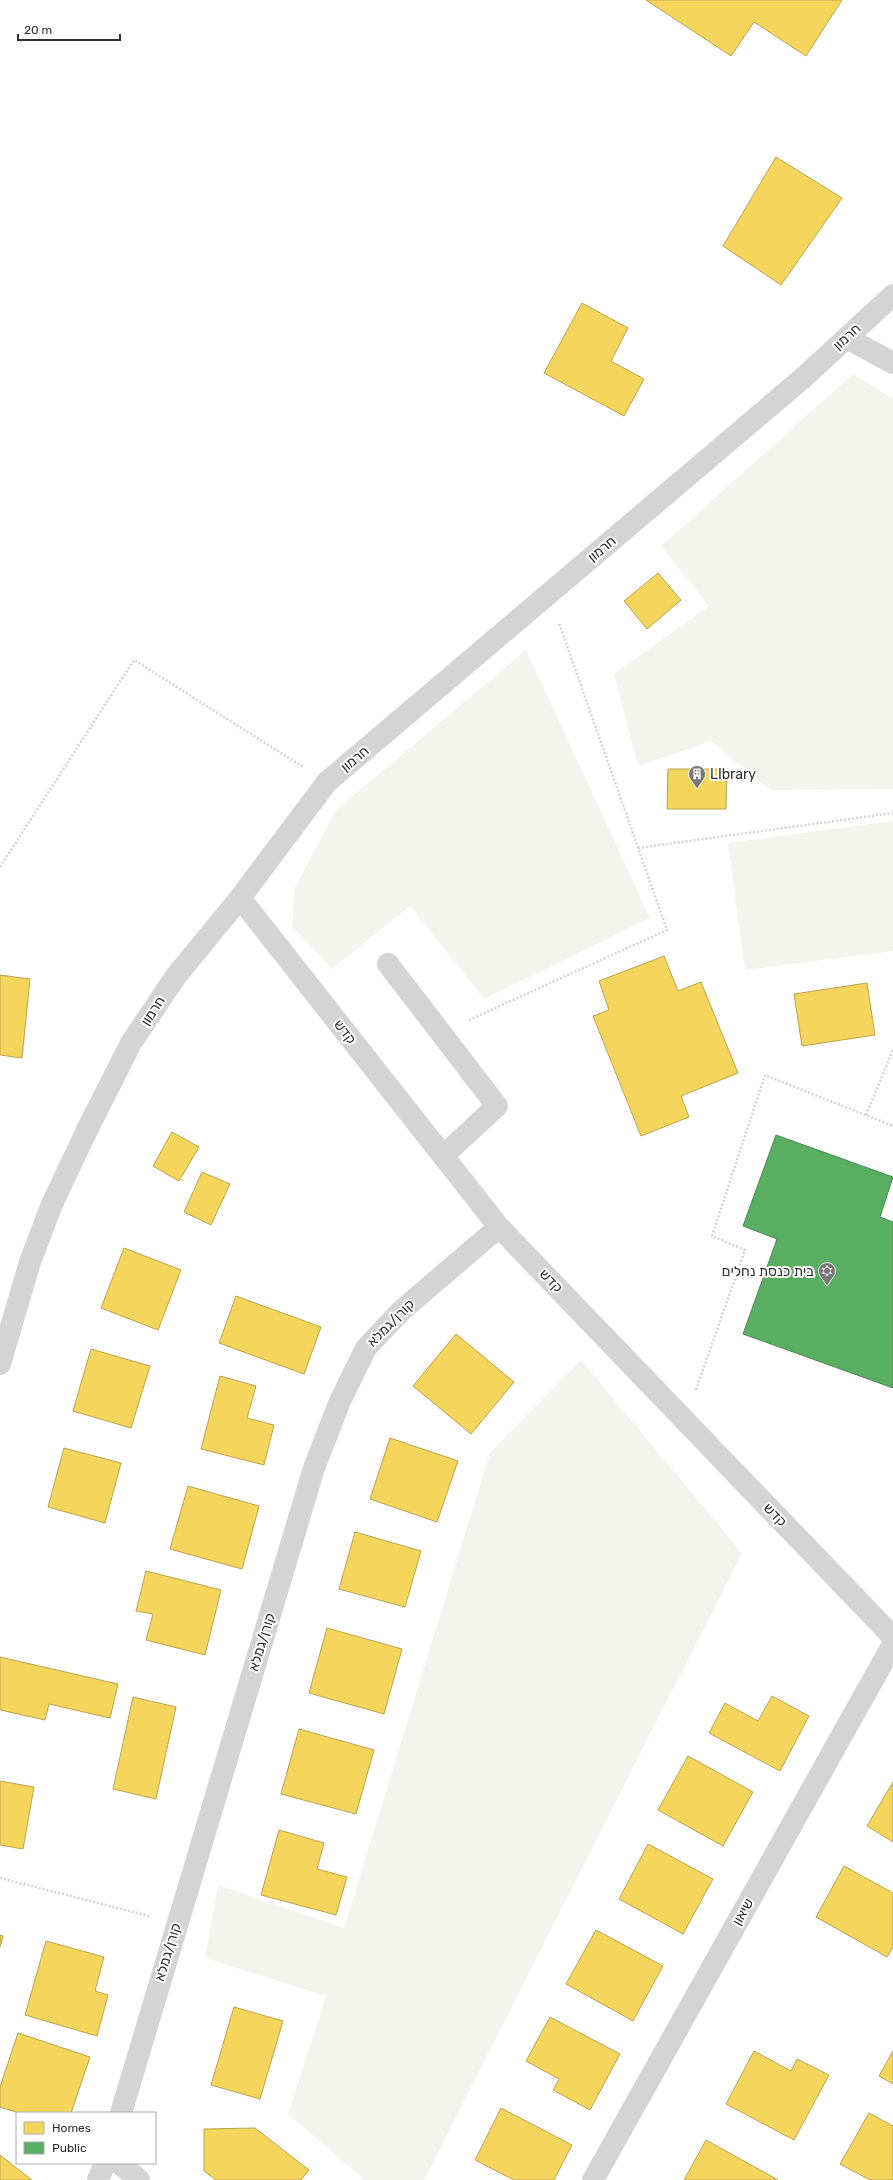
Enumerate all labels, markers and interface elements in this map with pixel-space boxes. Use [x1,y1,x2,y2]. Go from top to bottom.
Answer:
scale bar [18,16,120,42]
text: 20 m [24,23,52,37]
street label: חרמון [830,320,864,354]
street label: חרמון [584,532,620,566]
street label: חרמון [337,742,373,776]
building icon: LIbrary [687,764,707,789]
place label: LIbrary [710,766,756,783]
street label: חרמון [137,993,169,1029]
street label: קדש [330,1016,360,1048]
synagogue icon: בית כנסת נחלים [817,1261,837,1286]
place label: בית כנסת נחלים [722,1263,814,1280]
street label: קדש [536,1266,566,1296]
street label: קורן/גמלא [364,1296,418,1350]
street label: קדש [760,1500,790,1530]
street label: קורן/גמלא [245,1611,279,1673]
street label: שיאון [729,1895,757,1929]
street label: קורן/גמלא [151,1921,185,1983]
legend [16,2112,156,2164]
text: Homes [52,2121,91,2135]
text: Public [52,2141,87,2155]

